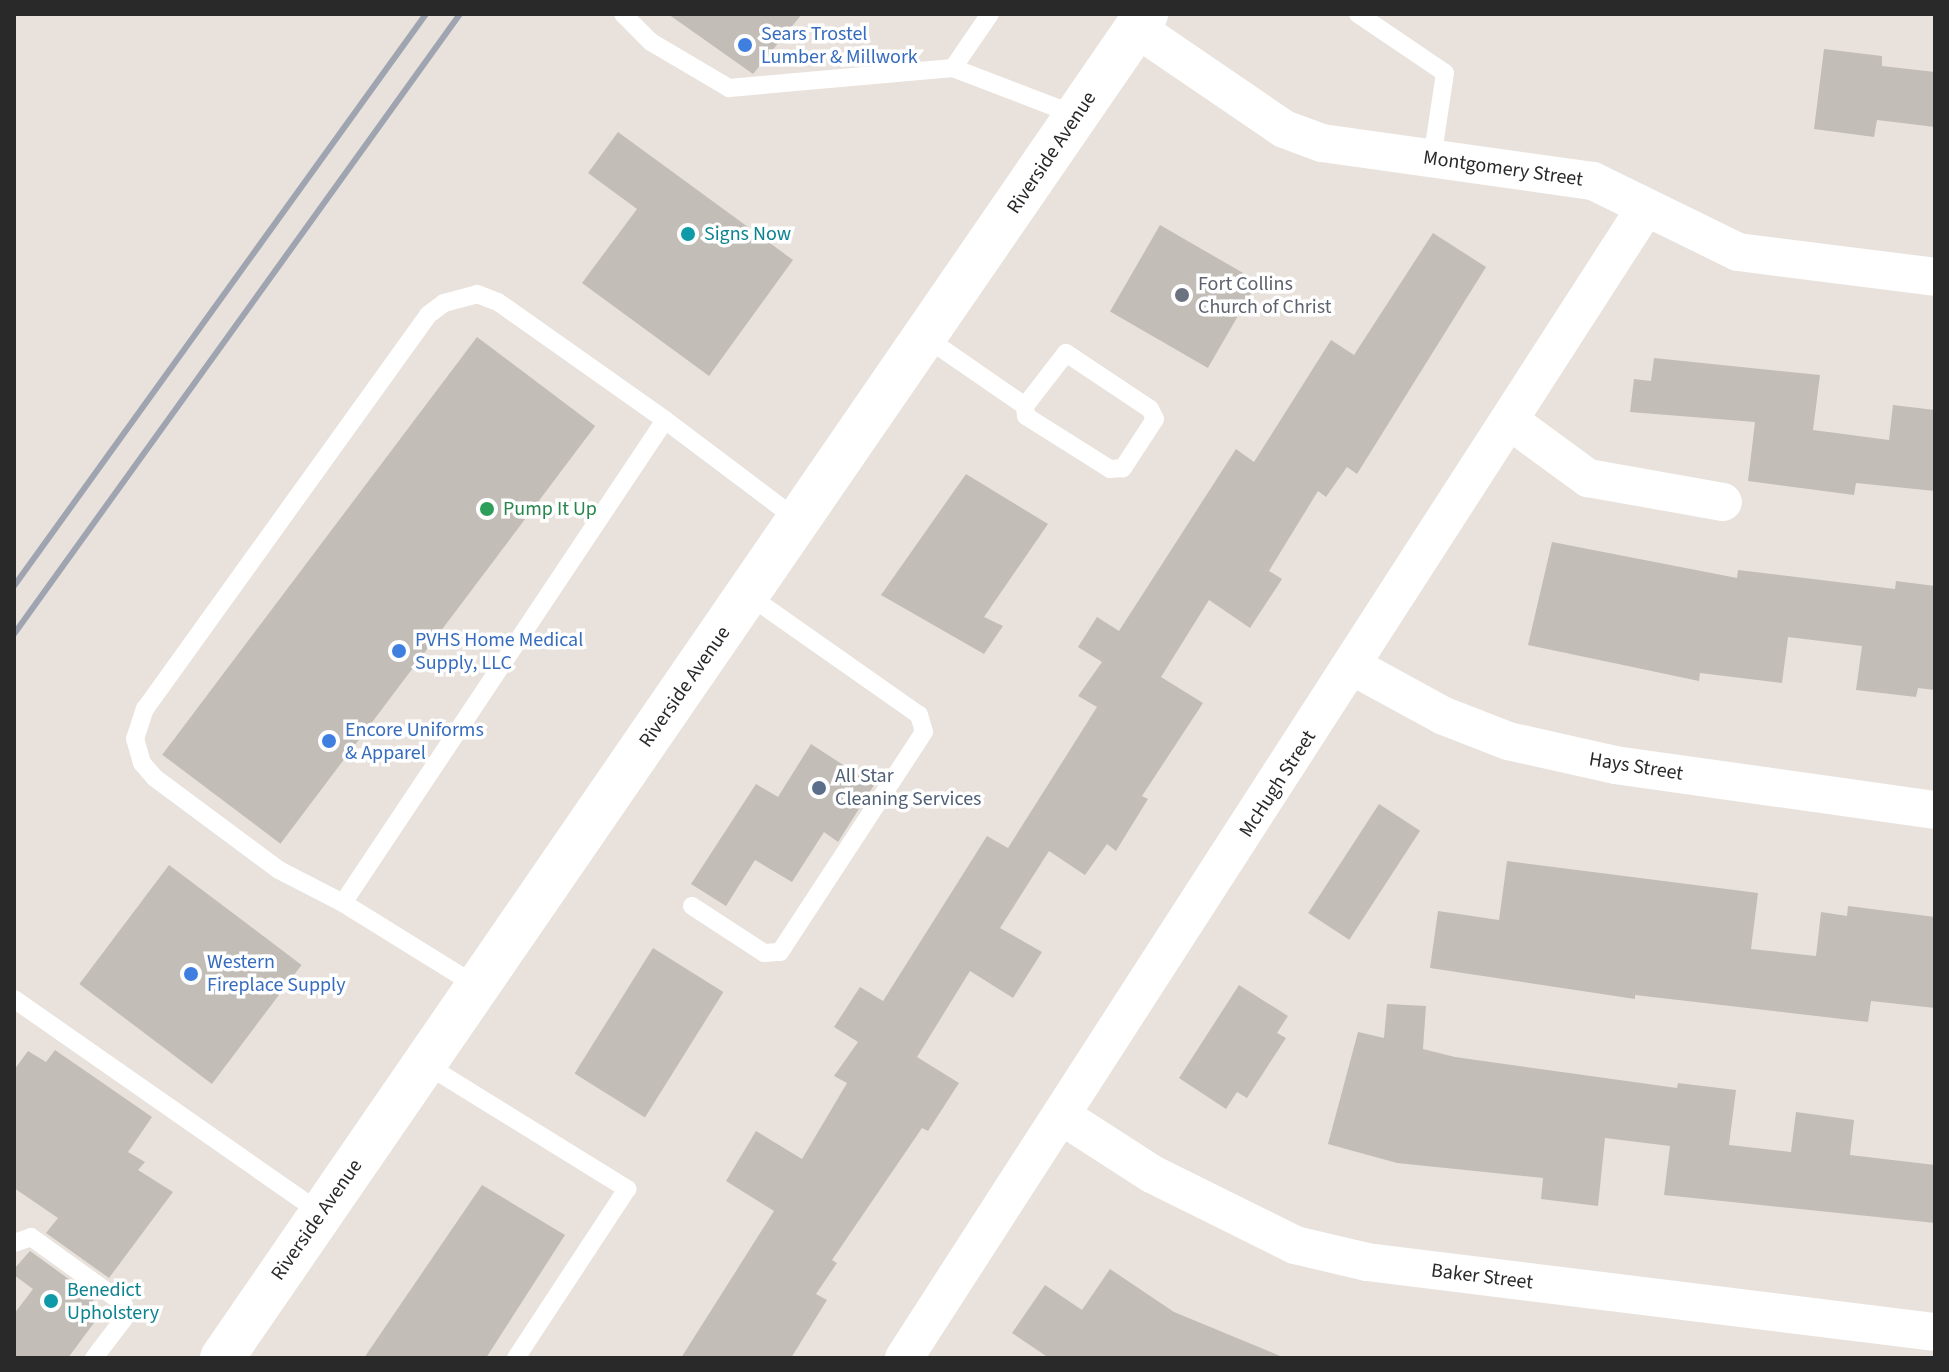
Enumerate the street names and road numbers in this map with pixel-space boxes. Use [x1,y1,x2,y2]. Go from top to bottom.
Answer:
street label: Riverside Avenue [1002,87,1102,219]
street label: Montgomery Street [1422,146,1584,192]
street label: Riverside Avenue [634,622,736,752]
street label: McHugh Street [1235,726,1321,842]
street label: Hays Street [1587,748,1685,786]
street label: Riverside Avenue [266,1155,368,1285]
street label: Baker Street [1430,1259,1534,1295]

